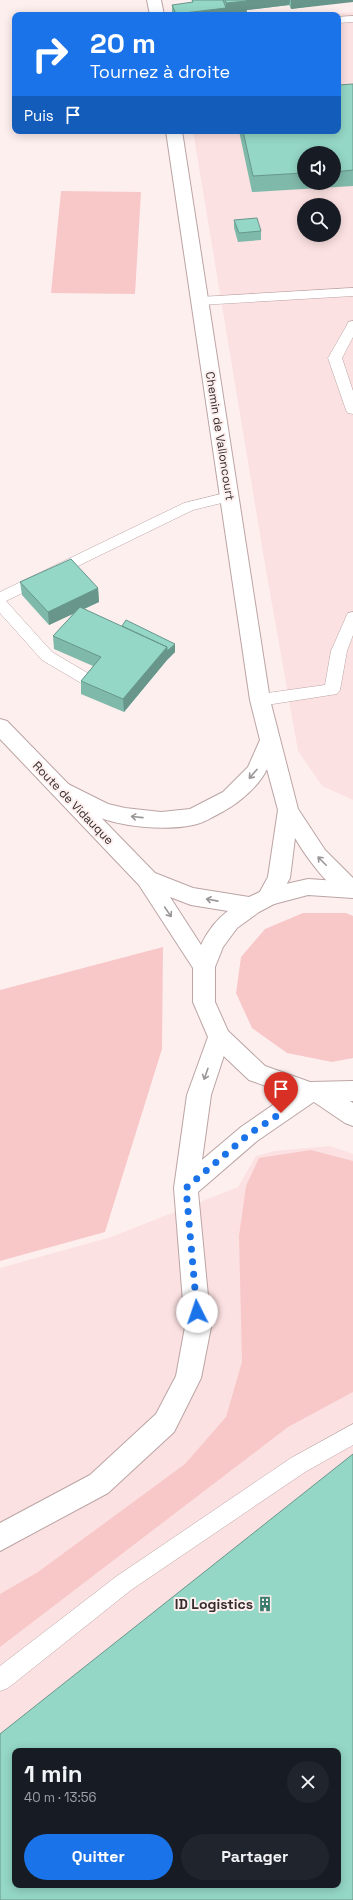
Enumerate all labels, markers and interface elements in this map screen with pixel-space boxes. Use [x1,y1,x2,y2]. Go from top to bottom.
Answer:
text: 20 m [90,25,156,61]
icon: right [24,28,76,80]
text: Tournez à droite [90,60,230,83]
icon: arrive [62,104,84,126]
text: Puis [24,106,54,125]
map controls [297,146,341,242]
button: sound [297,146,341,190]
button: search [297,198,341,242]
street label: Chemin de Valloncourt [202,370,238,502]
street label: Route de Vidauque [29,758,117,848]
one-way arrow [248,769,257,779]
one-way arrow [131,813,144,821]
one-way arrow [317,856,327,866]
one-way arrow [206,896,219,904]
one-way arrow [164,906,173,917]
one-way arrow [202,1067,210,1079]
pin [264,1072,298,1113]
icon: arrive [270,1078,292,1100]
position arrow [176,1291,218,1333]
place label: ID Logistics [175,1595,253,1613]
building icon: ID Logistics [256,1595,274,1613]
text: 1 min [24,1758,83,1789]
button: close [287,1761,329,1803]
text: 40 m · 13:56 [24,1789,96,1806]
button: Quitter [24,1834,173,1880]
button: Partager [181,1834,329,1880]

